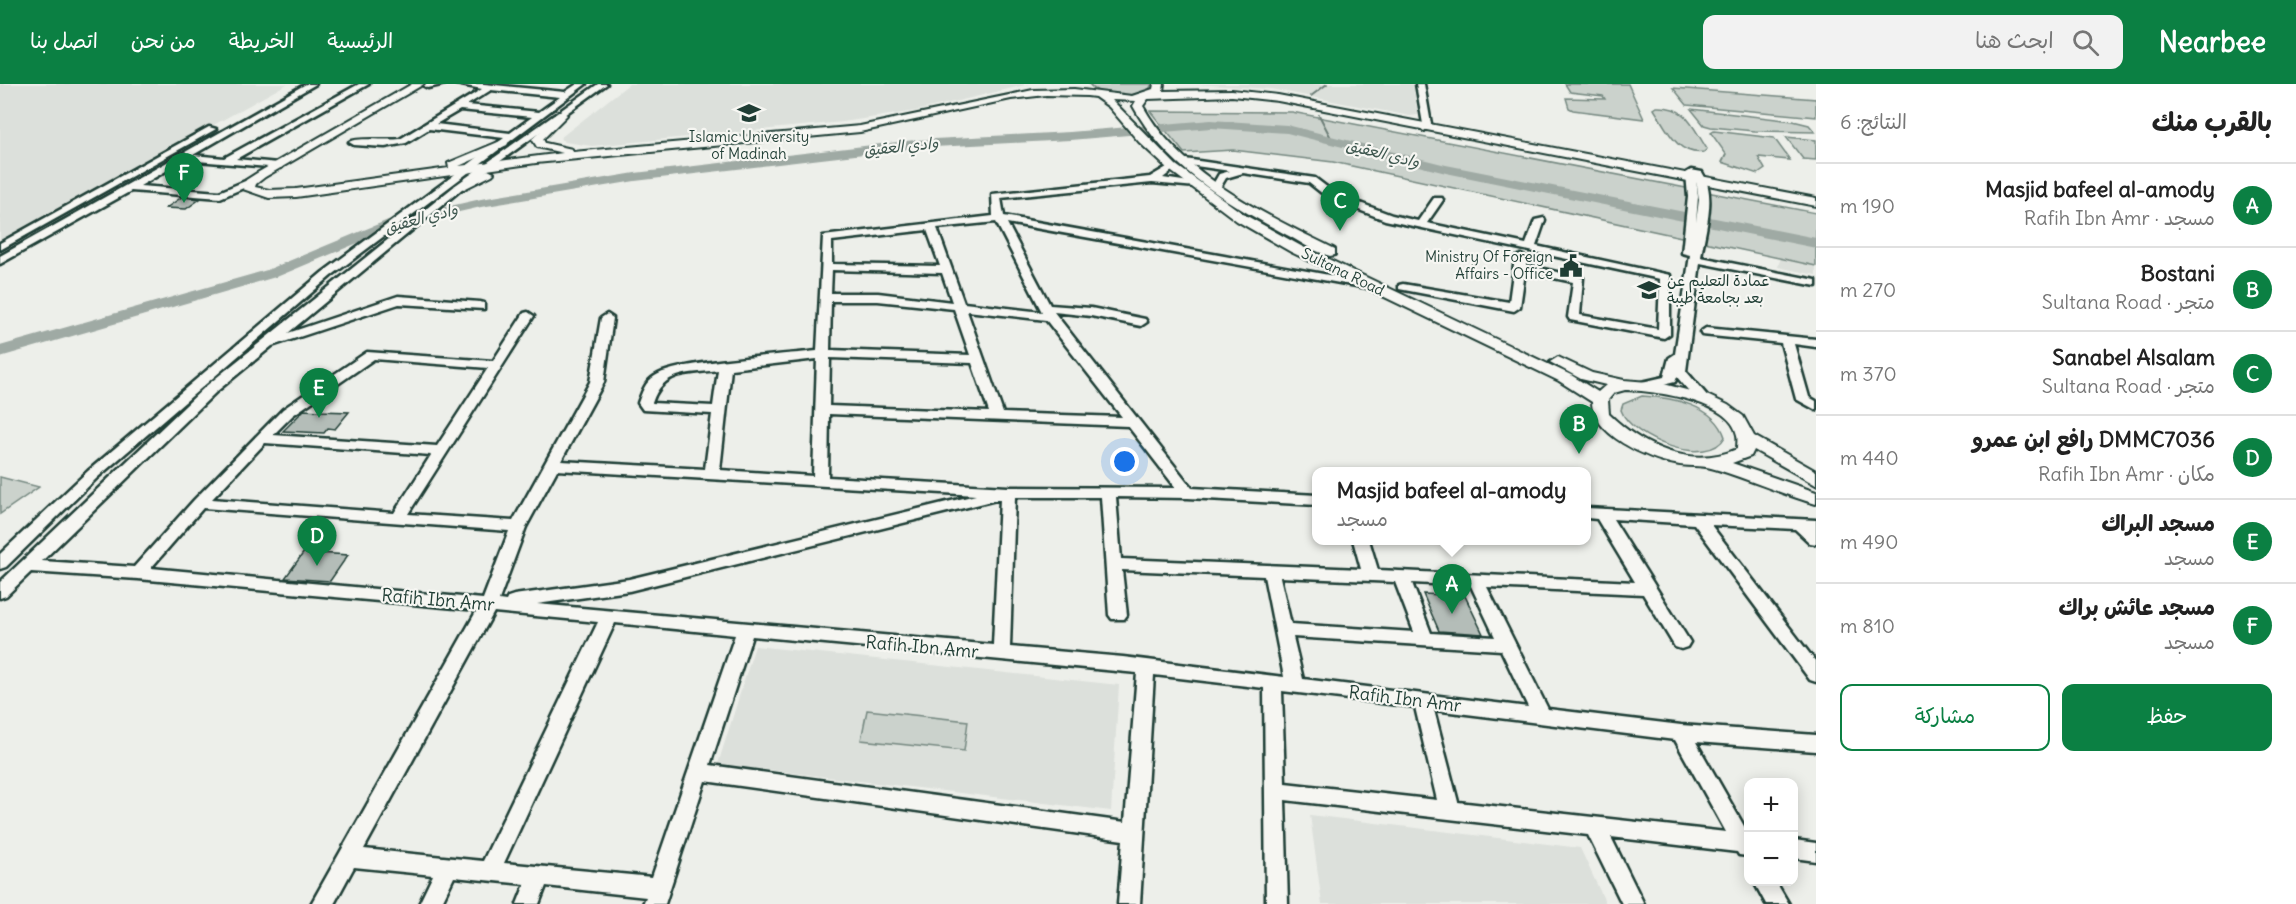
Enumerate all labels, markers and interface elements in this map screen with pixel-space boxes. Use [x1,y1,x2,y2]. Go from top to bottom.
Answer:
search box [1703,15,2123,69]
text: Nearbee [2159,24,2266,60]
text: ابحث هنا [1975,26,2054,54]
icon: search [2069,26,2102,59]
text: اتصل بنا [30,27,98,54]
text: من نحن [131,27,196,54]
text: الخريطة [229,27,294,54]
text: الرئيسية [327,27,393,54]
school or university icon: Islamic University of Madinah [736,100,762,126]
text: بالقرب منك [2152,105,2272,138]
text: النتائج: 6 [1840,109,1907,134]
place label: Islamic University of Madinah [689,127,809,163]
water label: وادي العقيق [863,132,940,162]
water label: وادي العقيق [1344,134,1422,174]
pin: F [164,154,204,203]
text: Masjid bafeel al-amody [1985,175,2215,203]
pin: C [1320,182,1360,231]
text: 190 m [1840,193,1895,218]
text: A [2246,193,2259,218]
water label: وادي العقيق [382,199,461,239]
text: مسجد · Rafih Ibn Amr [2024,205,2215,230]
street label: Sultana Road [1299,243,1388,300]
place label: Ministry Of Foreign Affairs - Office [1425,247,1553,283]
public building icon: Ministry Of Foreign Affairs - Office [1558,253,1584,279]
text: Bostani [2141,259,2215,287]
place label: عمادة التعليم عن بعد بجامعة طيبة [1667,271,1770,307]
school or university icon: عمادة التعليم عن بعد بجامعة طيبة [1636,277,1662,303]
text: 270 m [1840,277,1896,302]
text: B [2246,277,2259,302]
text: متجر · Sultana Road [2042,289,2215,314]
text: Sanabel Alsalam [2052,343,2215,371]
text: 370 m [1840,361,1897,386]
text: C [2246,361,2259,386]
pin: E [300,368,338,418]
text: متجر · Sultana Road [2042,373,2215,398]
pin: B [1560,404,1598,454]
text: DMMC7036 رافع ابن عمرو [1972,425,2215,453]
text: 440 m [1840,445,1899,470]
text: D [2245,445,2260,470]
your location [1110,447,1139,476]
text: مكان · Rafih Ibn Amr [2038,461,2215,486]
popup [1312,467,1591,545]
text: Masjid bafeel al-amody [1336,476,1567,504]
text: مسجد [1336,506,1388,531]
text: مسجد البراك [2101,509,2215,537]
pin: D [298,516,336,566]
text: 490 m [1840,529,1899,554]
text: E [2247,529,2258,554]
text: مسجد [2164,545,2215,570]
pin: A [1432,564,1472,614]
street label: Rafih Ibn Amr [381,583,496,616]
text: مسجد عائش براك [2058,593,2215,621]
text: 810 m [1840,613,1895,638]
text: F [2247,613,2258,638]
text: مسجد [2164,629,2215,654]
street label: Rafih Ibn Amr [865,630,980,663]
street label: Rafih Ibn Amr [1347,680,1463,717]
button: مشاركة [1840,684,2050,751]
button: حفظ [2062,684,2272,751]
map controls [1744,778,1798,886]
button: + [1744,778,1798,832]
button: − [1744,832,1798,886]

